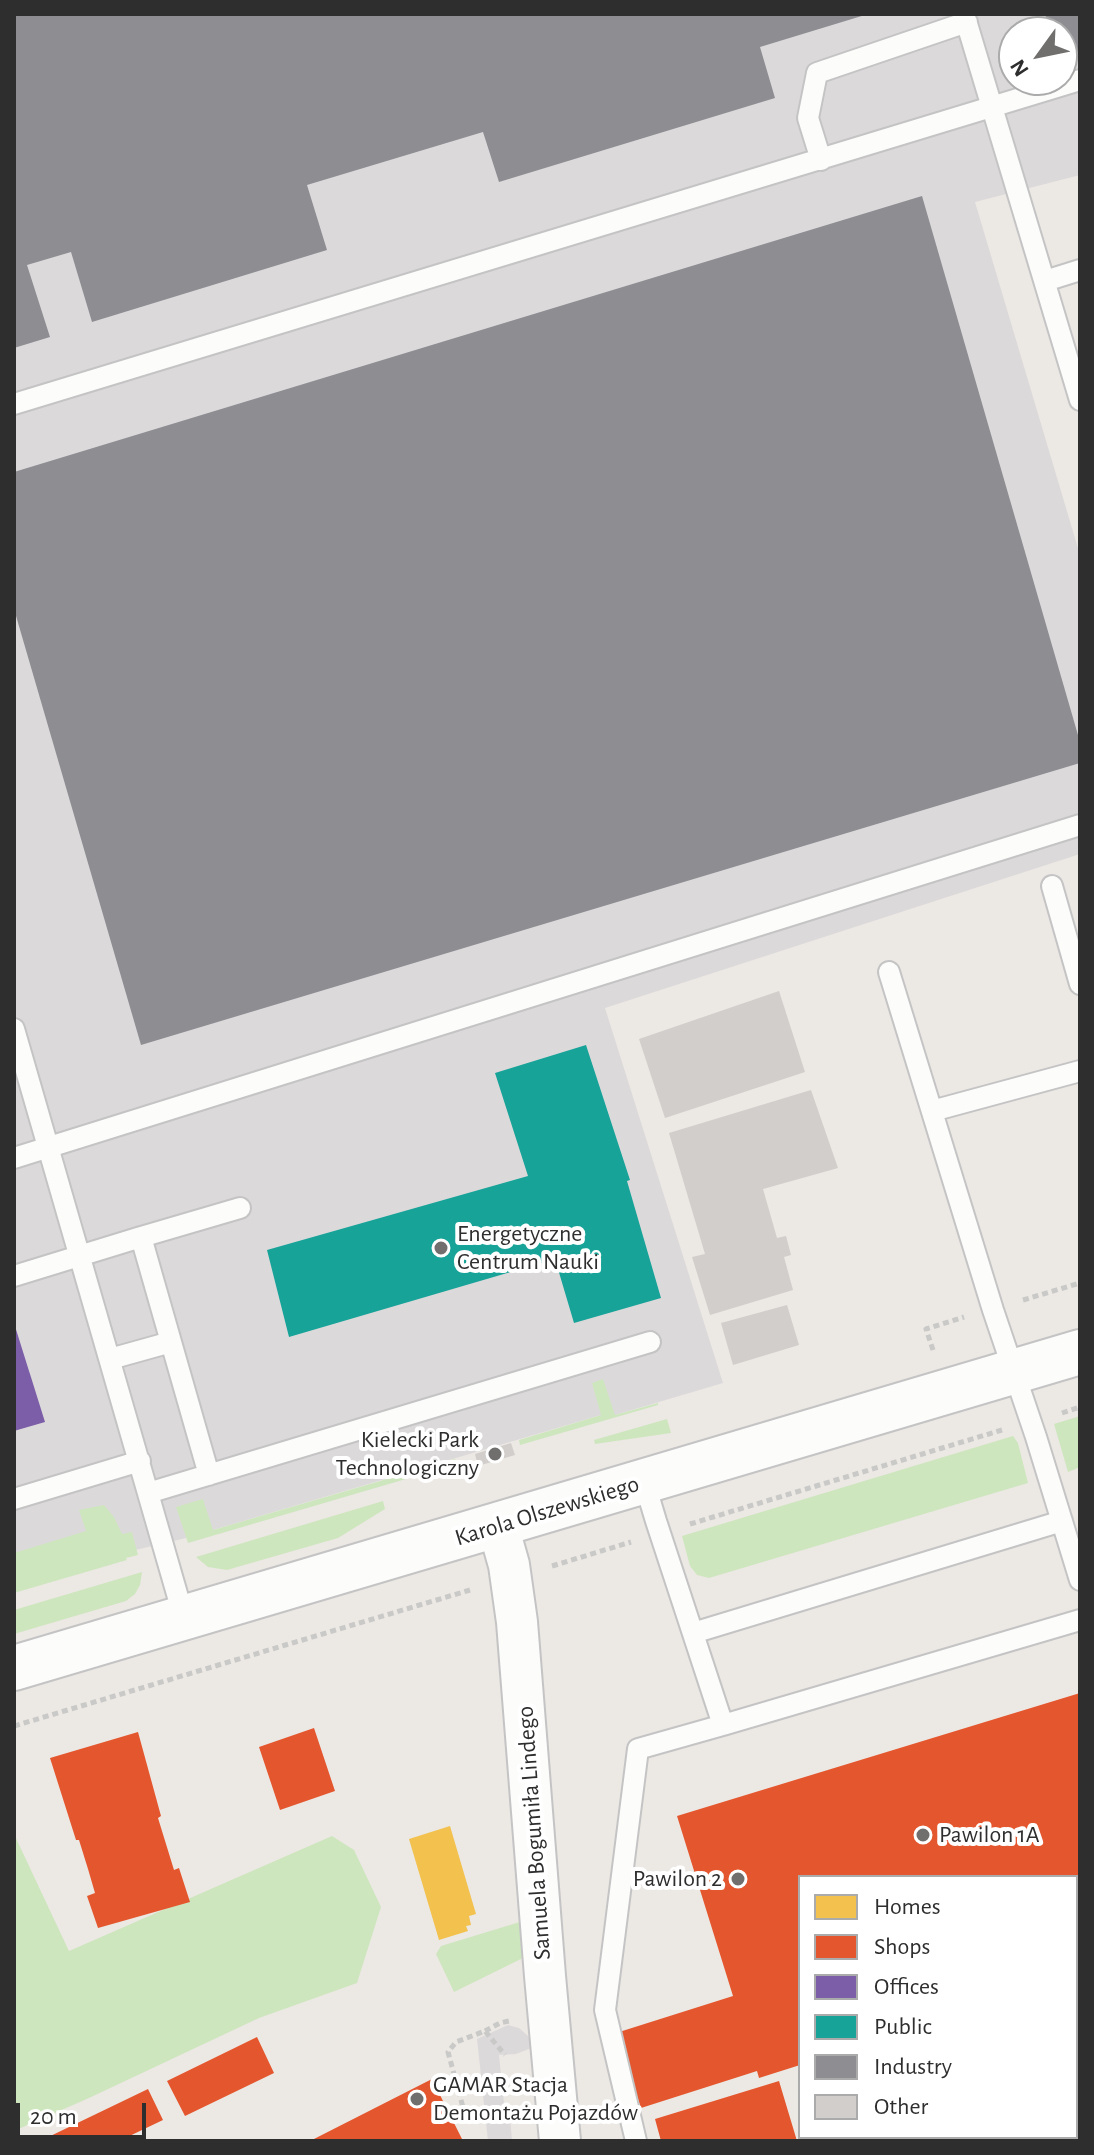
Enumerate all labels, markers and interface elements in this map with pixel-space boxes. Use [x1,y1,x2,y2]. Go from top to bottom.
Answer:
north arrow [998,16,1078,96]
text: N [1006,56,1033,80]
place label: Energetyczne Centrum Nauki [457,1220,599,1276]
marker: Energetyczne Centrum Nauki [432,1239,450,1257]
place label: Kielecki Park Technologiczny [336,1426,479,1482]
marker: Kielecki Park Technologiczny [486,1445,504,1463]
street label: Karola Olszewskiego [451,1469,643,1553]
street label: Samuela Bogumiła Lindego [511,1705,557,1961]
place label: Pawilon 1A [939,1821,1040,1849]
marker: Pawilon 1A [914,1826,932,1844]
place label: Pawilon 2 [633,1865,722,1893]
marker: Pawilon 2 [729,1870,747,1888]
legend [798,1875,1078,2139]
text: Homes [874,1895,941,1919]
text: Shops [874,1935,930,1959]
text: Offices [874,1975,939,1999]
text: Public [874,2015,932,2039]
text: Industry [874,2055,952,2079]
place label: GAMAR Stacja Demontażu Pojazdów [433,2071,638,2127]
scale bar [20,2087,150,2137]
marker: GAMAR Stacja Demontażu Pojazdów [408,2090,426,2108]
text: Other [874,2095,928,2119]
text: 20 m [30,2105,77,2129]

